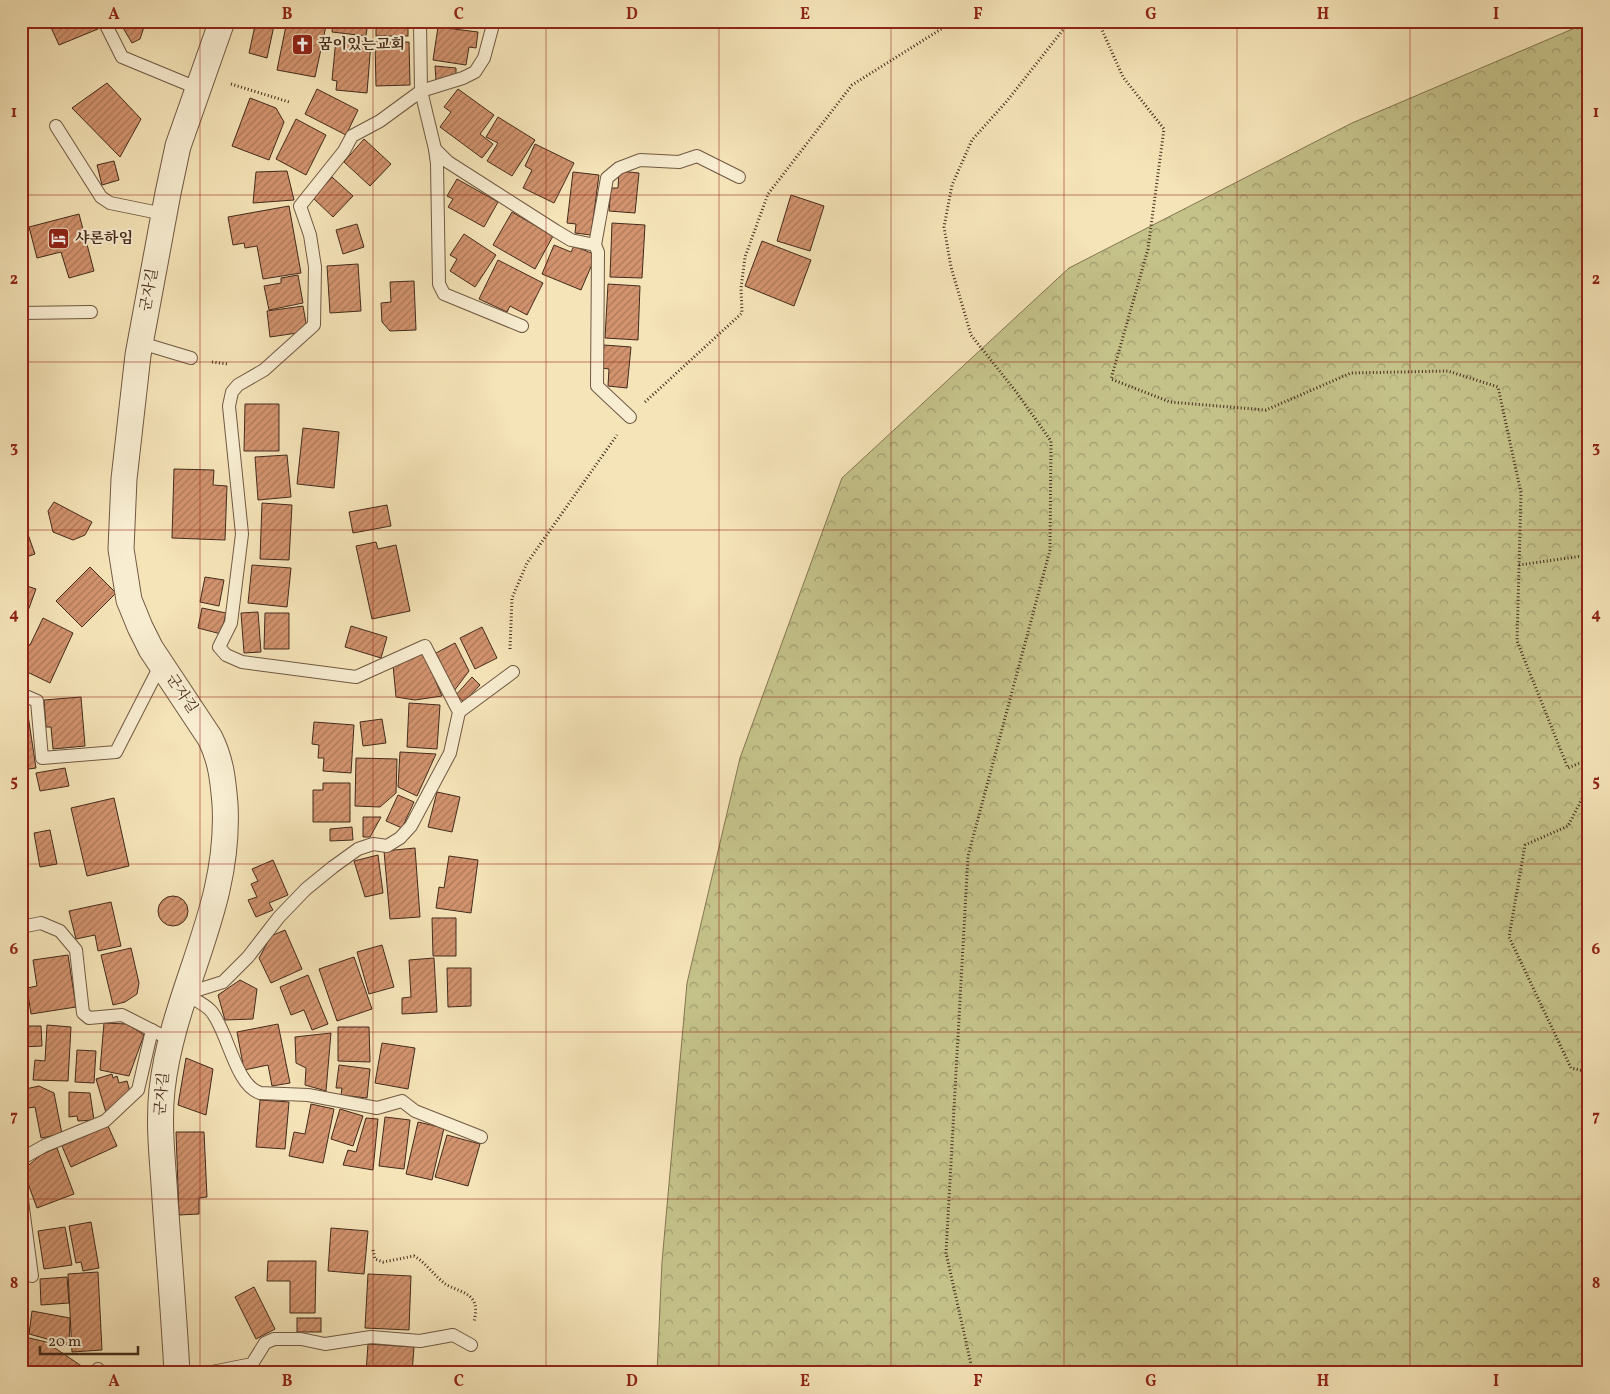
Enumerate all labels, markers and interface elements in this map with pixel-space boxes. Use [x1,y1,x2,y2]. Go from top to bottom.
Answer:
text: A [108,4,120,26]
text: B [282,4,293,26]
text: C [454,4,464,26]
text: D [626,4,638,26]
text: E [800,4,810,26]
text: F [973,4,983,26]
text: G [1145,4,1157,26]
text: H [1317,4,1329,26]
text: I [1493,4,1499,26]
church icon: 꿈이있는교회 [290,33,314,57]
place label: 꿈이있는교회 [318,35,405,56]
text: 1 [11,102,17,124]
text: 1 [1593,102,1599,124]
hotel icon: 샤론하임 [47,227,71,251]
place label: 샤론하임 [75,229,133,250]
street label: 군자길 [136,267,164,313]
text: 2 [10,269,18,291]
text: 2 [1592,269,1600,291]
text: 3 [10,437,18,459]
text: 3 [1592,437,1600,459]
text: 4 [9,604,19,626]
text: 4 [1591,604,1601,626]
street label: 군자길 [160,670,202,718]
text: 5 [10,771,18,793]
text: 5 [1592,771,1600,793]
text: 6 [10,939,19,961]
text: 6 [1592,939,1601,961]
street label: 군자길 [151,1071,175,1117]
text: 7 [10,1106,18,1128]
text: 7 [1592,1106,1600,1128]
text: 8 [10,1273,18,1295]
text: 8 [1592,1273,1600,1295]
scale bar [40,1324,138,1356]
text: 20 m [48,1332,81,1353]
text: A [108,1371,120,1393]
text: B [282,1371,293,1393]
text: C [454,1371,464,1393]
text: D [626,1371,638,1393]
text: E [800,1371,810,1393]
text: F [973,1371,983,1393]
text: G [1145,1371,1157,1393]
text: H [1317,1371,1329,1393]
text: I [1493,1371,1499,1393]

